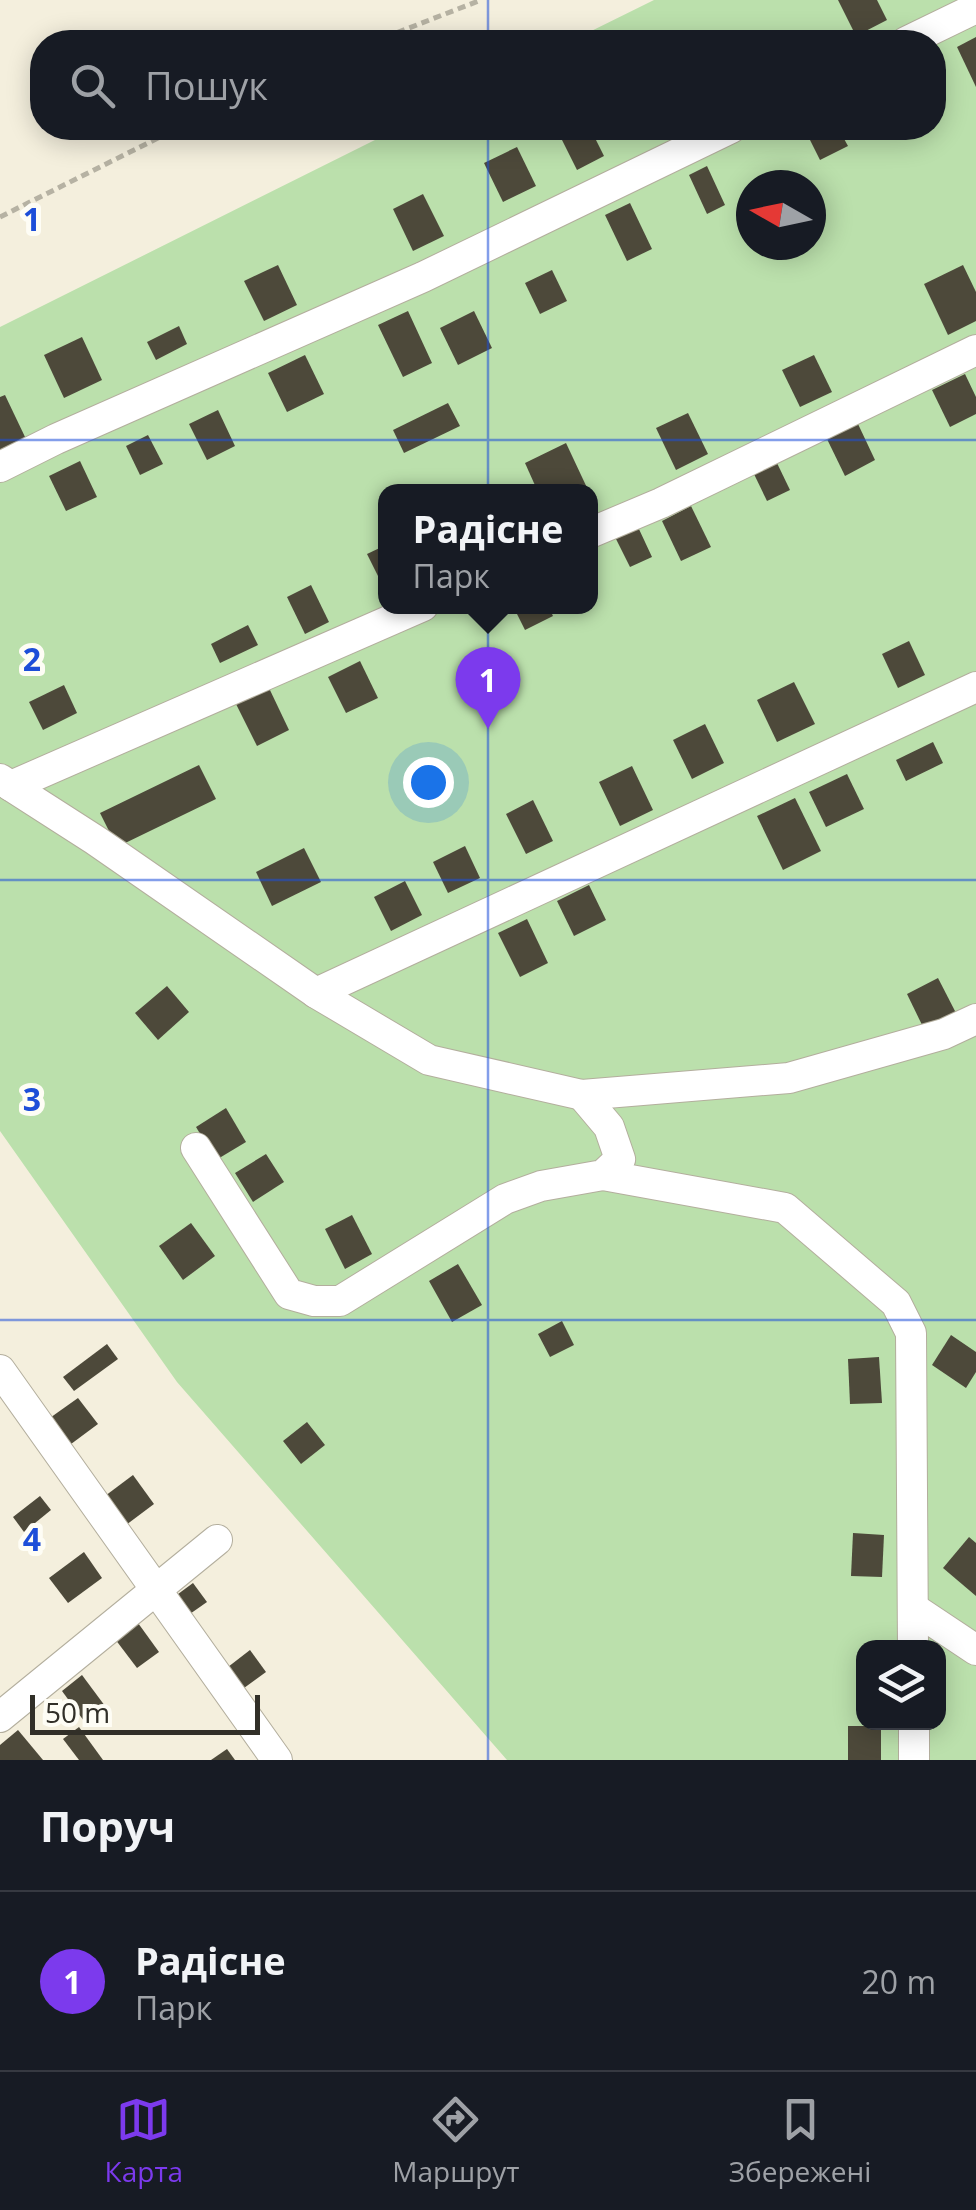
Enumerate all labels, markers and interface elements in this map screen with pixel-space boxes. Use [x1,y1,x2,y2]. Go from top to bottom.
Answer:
search box [30,30,946,140]
icon: search [65,58,120,113]
text: Пошук [145,59,268,111]
north arrow [736,170,826,260]
text: 1 [23,197,41,240]
popup [378,484,598,614]
text: Радісне [413,502,563,554]
text: Парк [413,554,490,597]
text: 2 [23,637,41,680]
pin: 1 [456,646,520,729]
your location [403,757,454,808]
text: 3 [23,1077,41,1120]
text: 4 [23,1517,41,1560]
map controls [856,1640,946,1730]
button: layers [856,1640,946,1730]
scale bar [30,1690,260,1734]
text: 50 m [45,1693,110,1731]
text: Поруч [40,1797,175,1854]
text: Радісне [135,1934,286,1986]
text: 1 [63,1960,82,2003]
text: 20 m [861,1960,936,2003]
text: Парк [135,1986,212,2029]
tab: Карта [105,2092,183,2190]
tab: Маршрут [392,2092,519,2190]
tab: Збережені [729,2092,871,2190]

